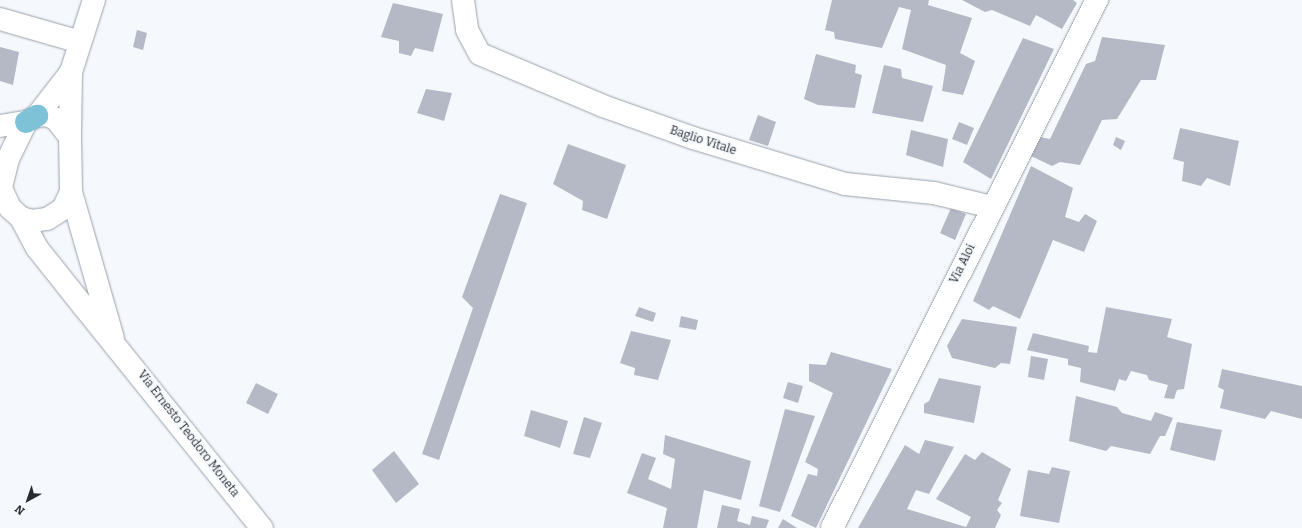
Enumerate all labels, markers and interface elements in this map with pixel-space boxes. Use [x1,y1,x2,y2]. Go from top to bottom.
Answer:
street label: Baglio Vitale [668,123,738,159]
street label: Via Aloi [947,242,979,286]
street label: Via Ernesto Teodoro Moneta [134,368,242,500]
north arrow [8,480,48,520]
text: N [13,502,27,517]

